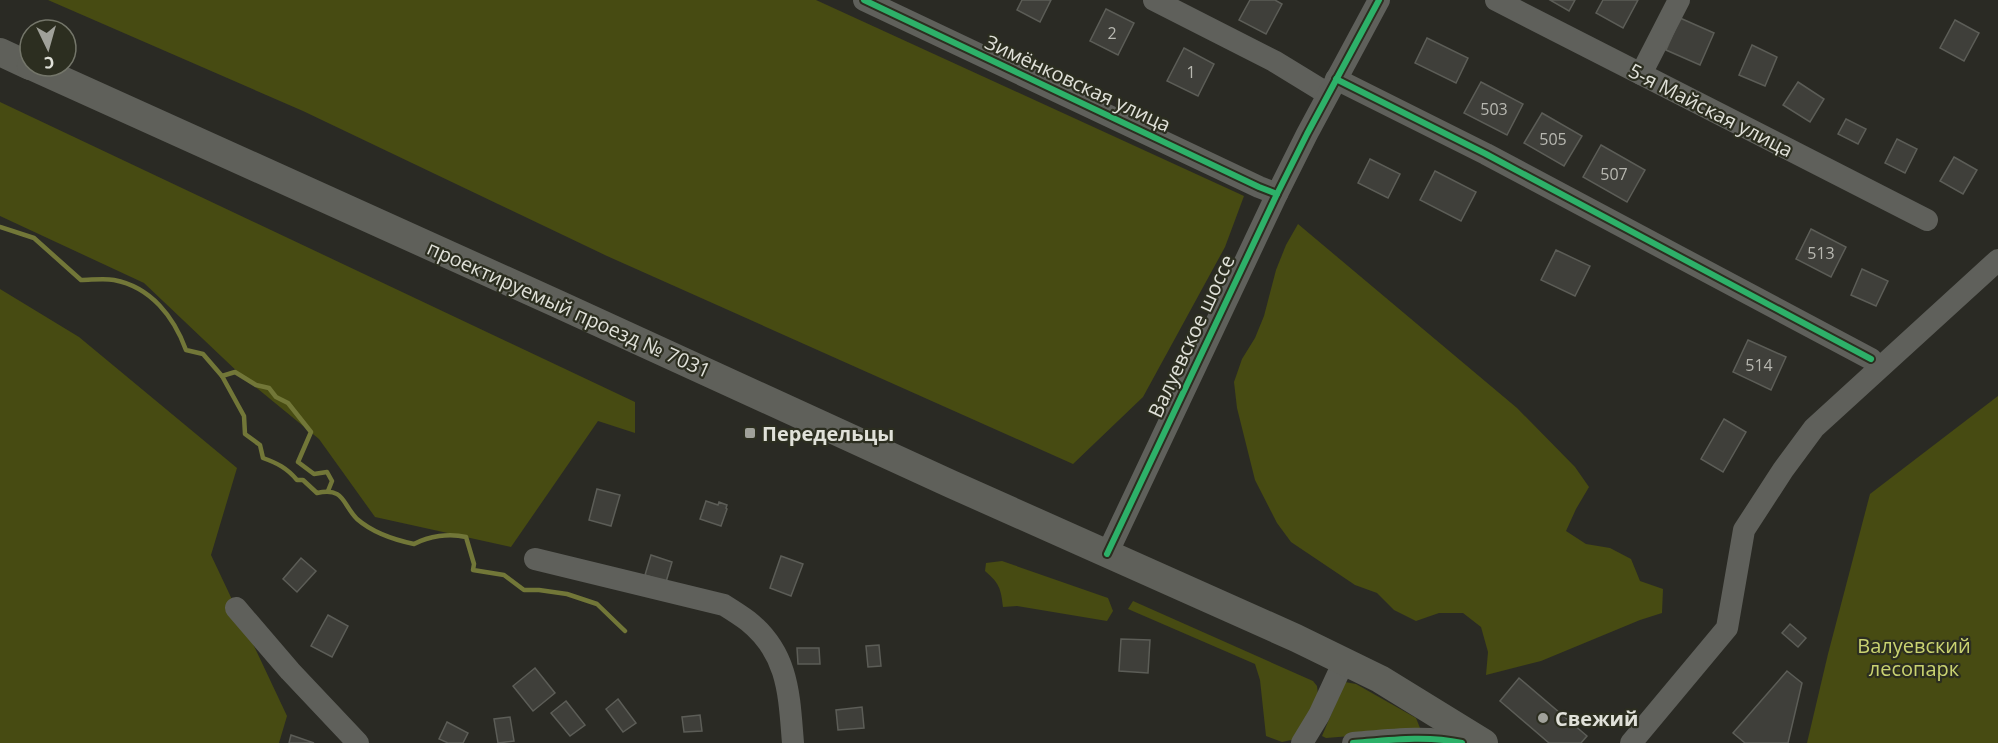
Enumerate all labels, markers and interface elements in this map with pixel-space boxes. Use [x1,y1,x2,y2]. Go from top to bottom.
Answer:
north arrow [18,18,78,78]
house number: 2 [1107,22,1117,44]
street label: Зимёнковская улица [981,28,1175,138]
text: С [43,52,55,74]
street label: 5-я Майская улица [1624,57,1798,163]
house number: 1 [1186,61,1196,83]
house number: 503 [1480,98,1508,120]
house number: 505 [1539,128,1567,150]
house number: 507 [1600,163,1628,185]
street label: проектируемый проезд № 7031 [423,234,715,384]
house number: 513 [1807,242,1835,264]
street label: Валуевское шоссе [1141,250,1241,422]
house number: 514 [1745,354,1773,376]
place label: Передельцы [762,420,894,447]
marker: Передельцы [743,426,757,440]
park label: Валуевский лесопарк [1857,632,1971,682]
place label: Свежий [1555,705,1638,732]
marker: Свежий [1536,711,1550,725]

